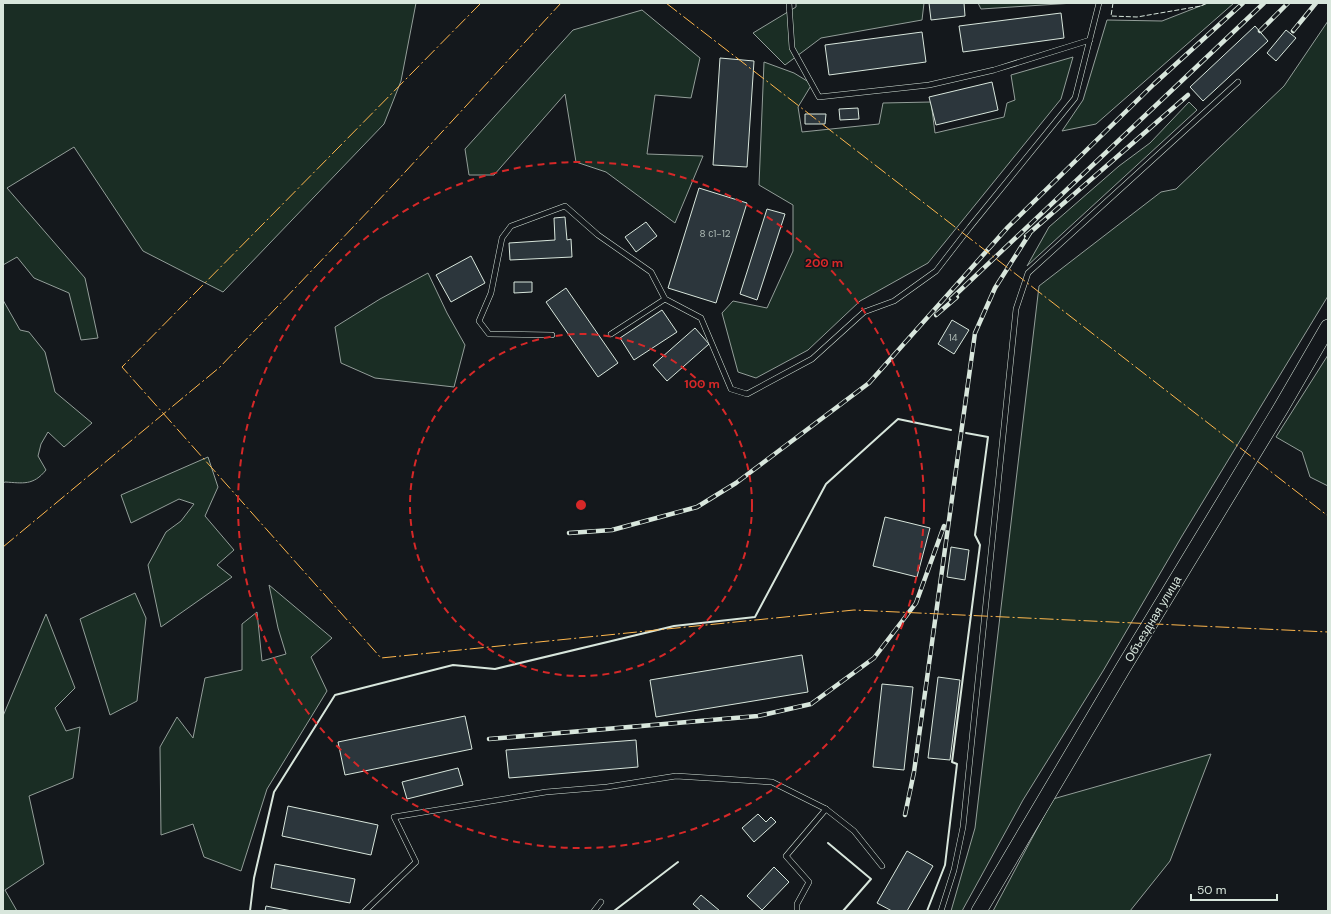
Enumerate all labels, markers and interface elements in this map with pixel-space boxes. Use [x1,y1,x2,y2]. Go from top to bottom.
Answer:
house number: 8 с1-12 [699,227,731,240]
text: 200 m [805,255,843,271]
house number: 14 [948,331,958,344]
text: 100 m [684,376,720,392]
centre of rings [574,498,588,512]
street label: Объездная улица [1121,573,1185,665]
scale bar [1191,876,1277,902]
text: 50 m [1197,882,1226,898]

